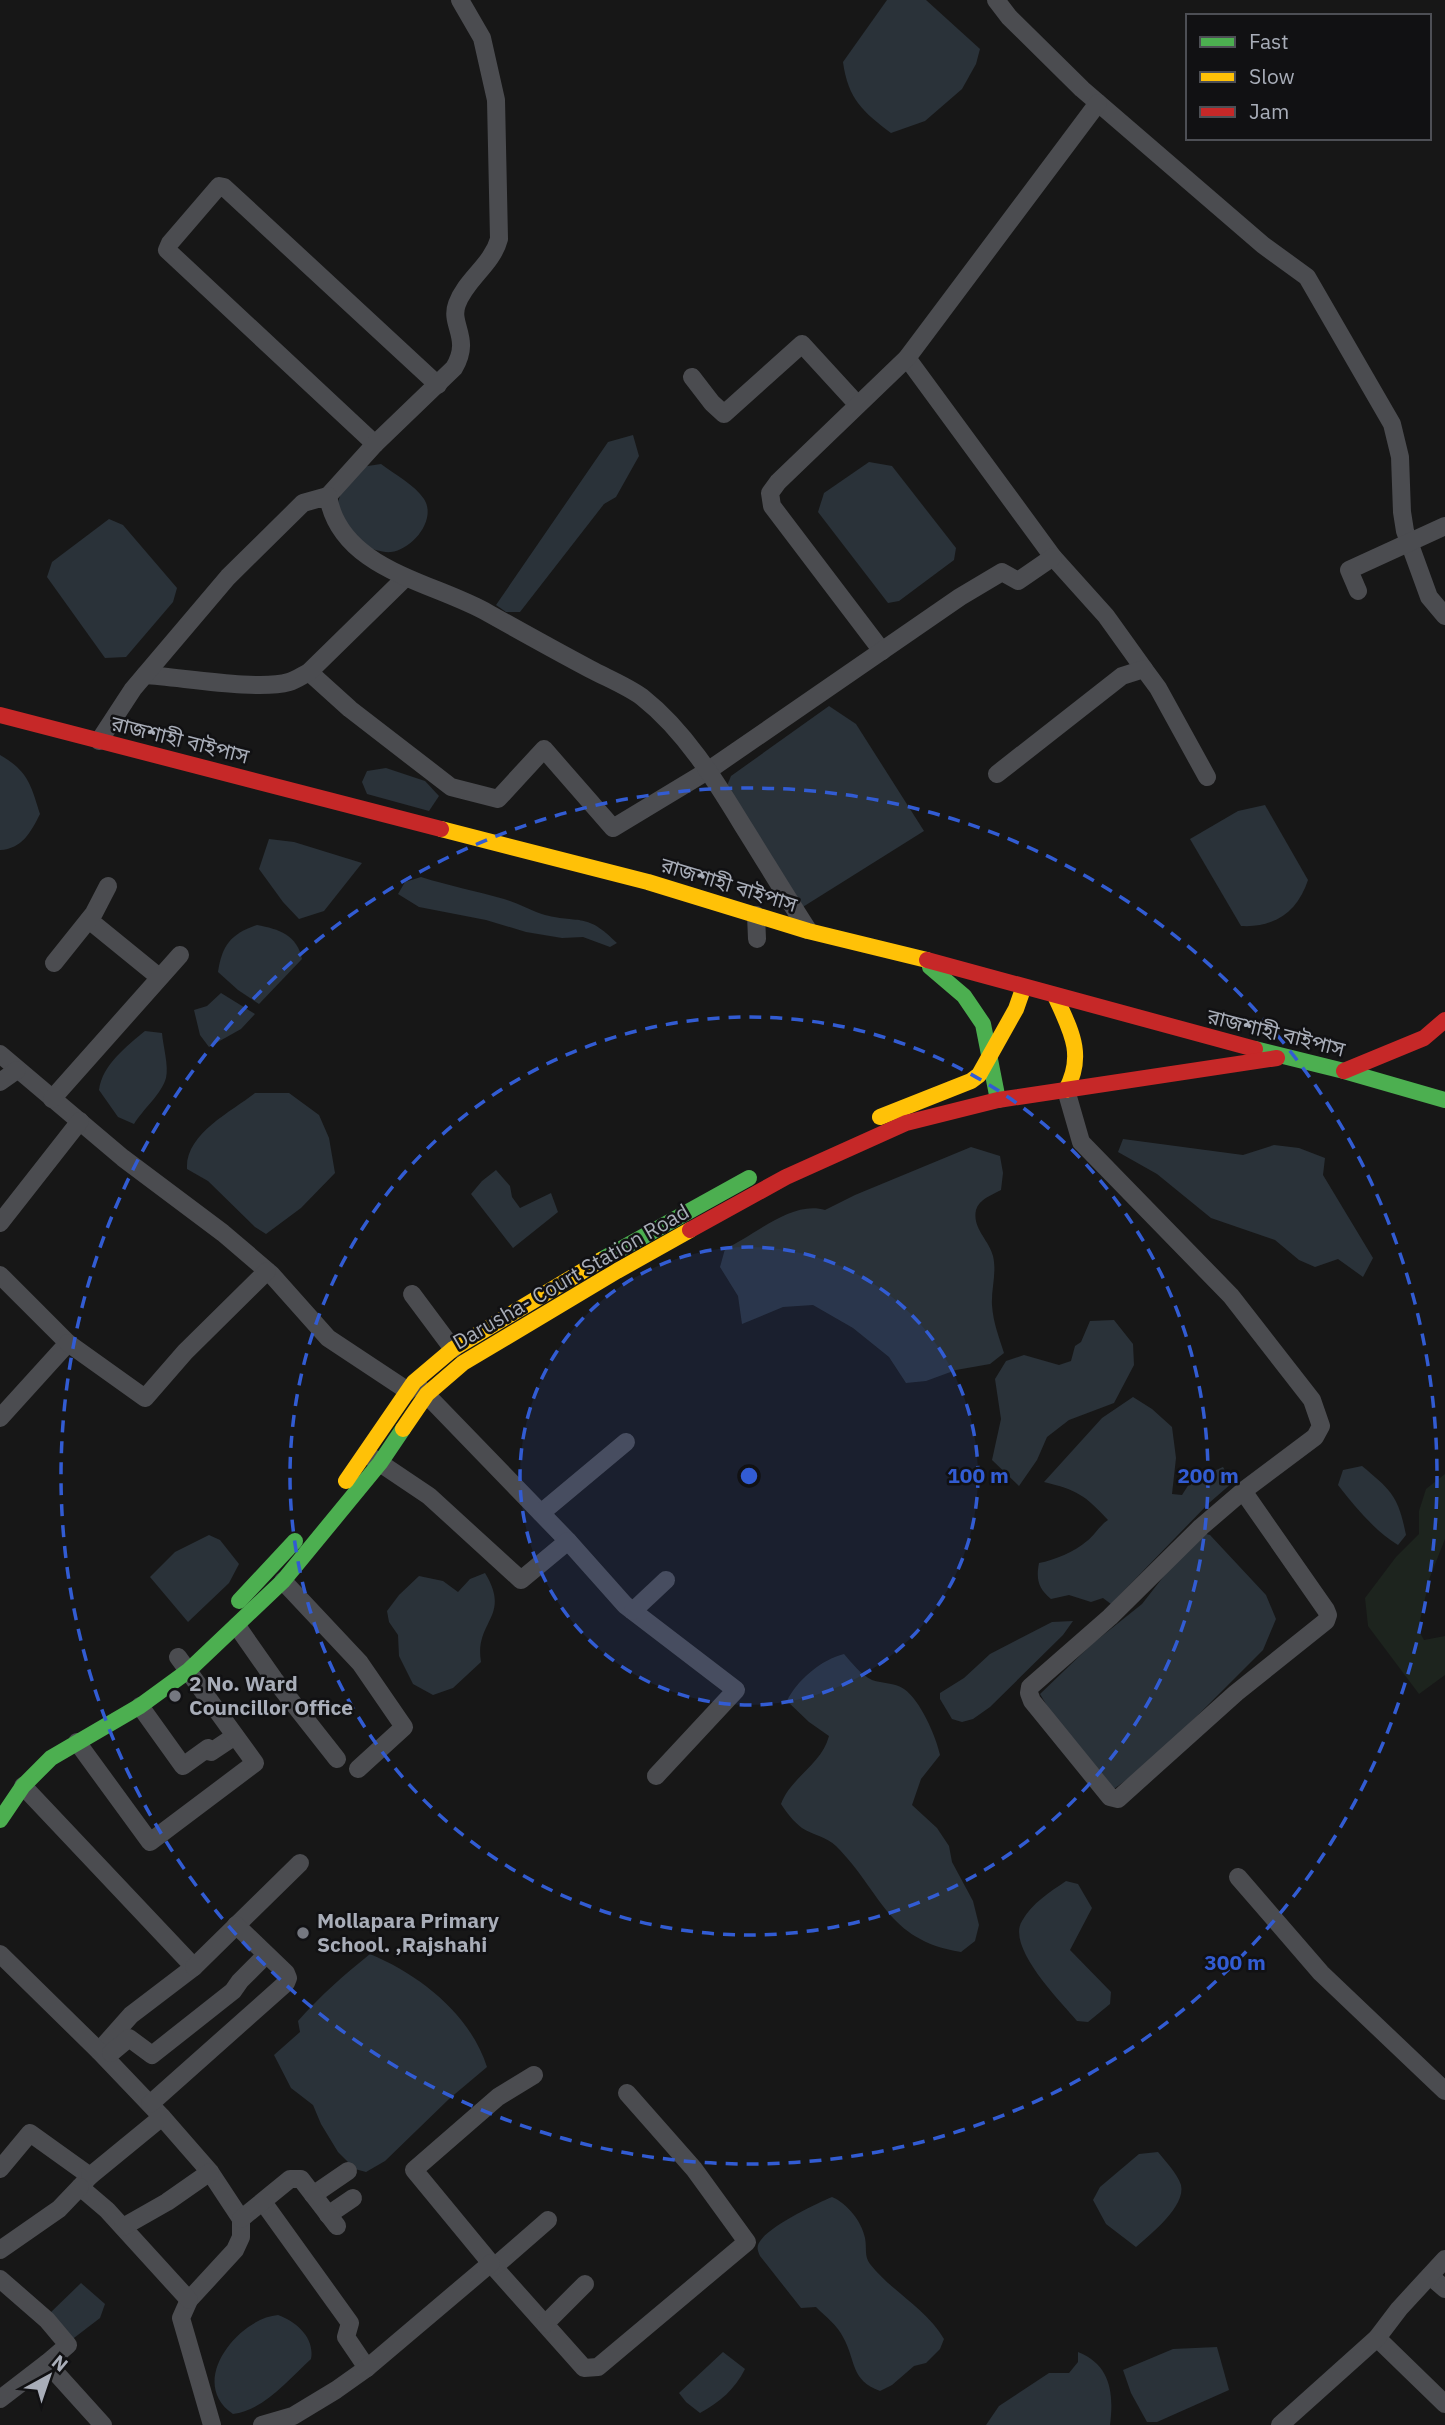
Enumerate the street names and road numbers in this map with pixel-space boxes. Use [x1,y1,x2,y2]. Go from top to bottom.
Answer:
street label: রাজশাহী বাইপাস [108,708,253,770]
street label: রাজশাহী বাইপাস [657,850,802,918]
street label: রাজশাহী বাইপাস [1204,1001,1349,1063]
street label: Darusha- Court Station Road [447,1197,694,1355]

